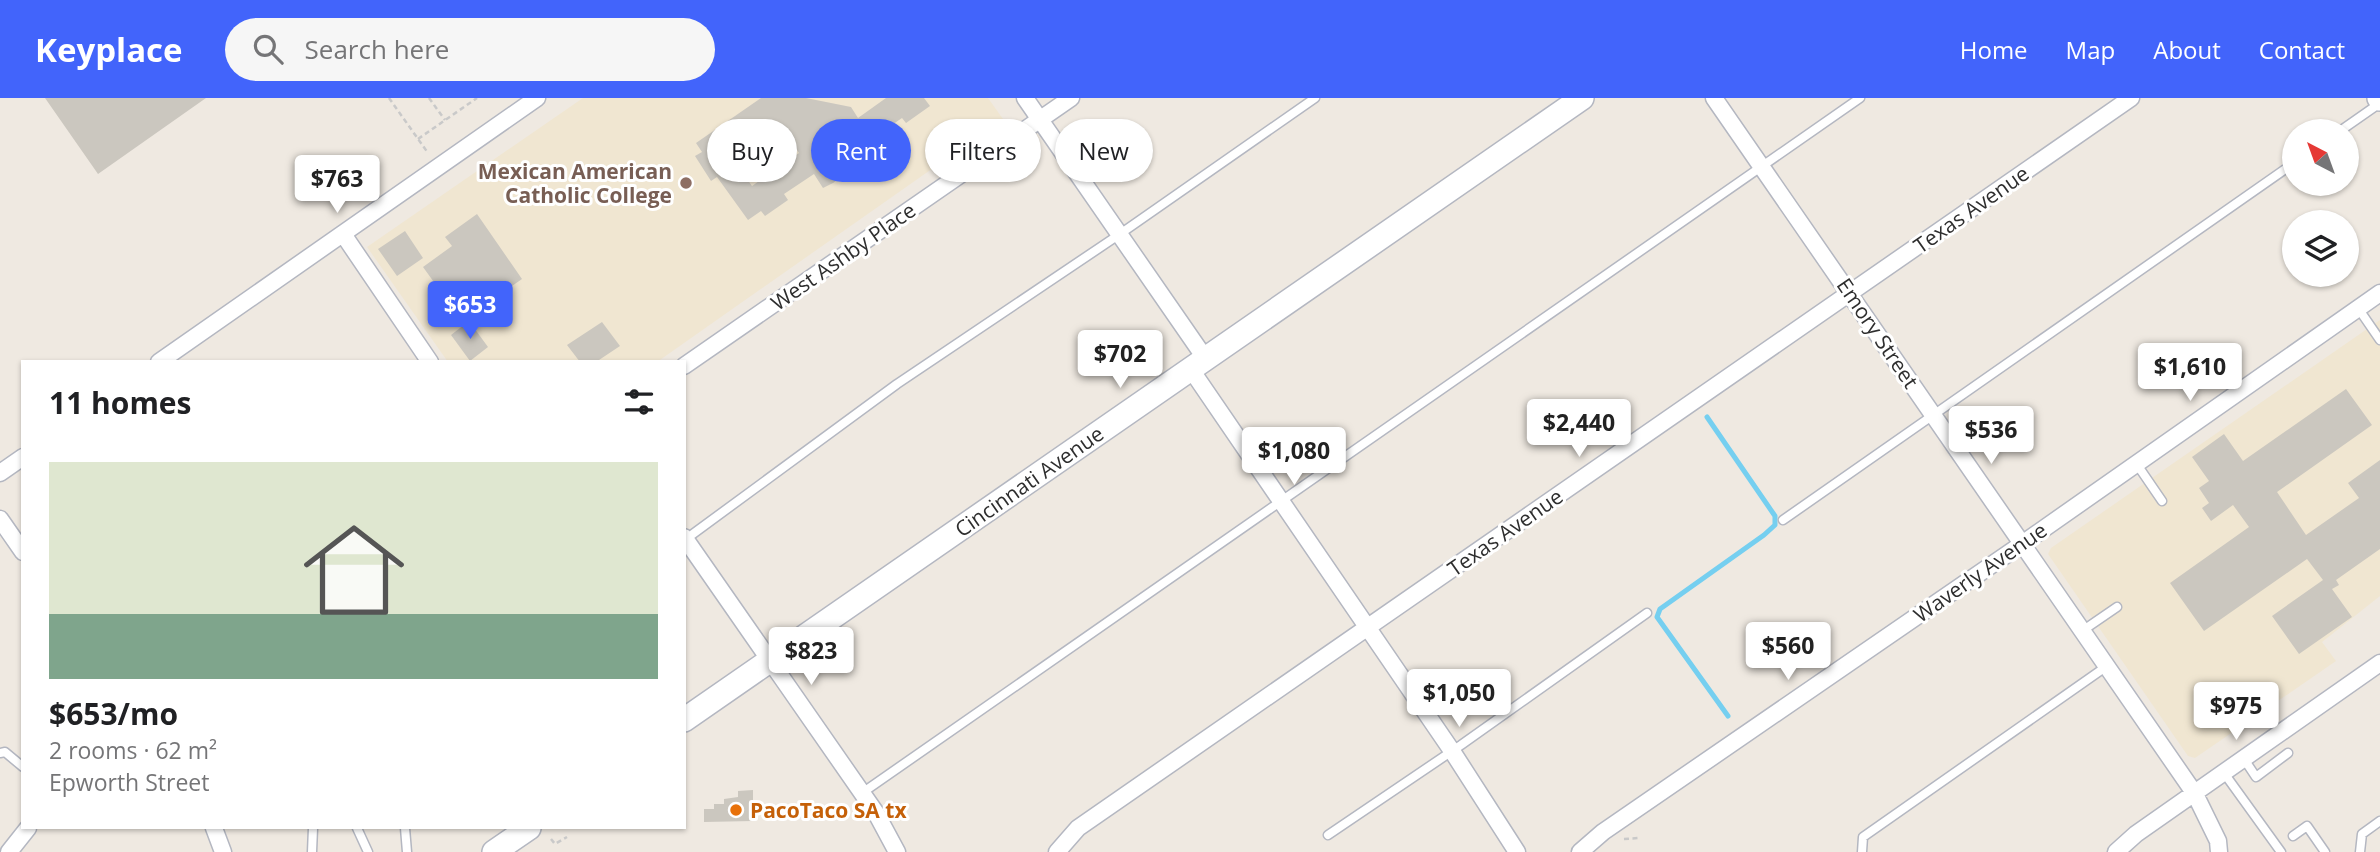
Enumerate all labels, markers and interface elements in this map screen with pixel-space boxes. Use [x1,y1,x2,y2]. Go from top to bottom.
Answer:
search box [225,18,715,81]
text: Keyplace [35,27,183,72]
icon: search [249,30,287,68]
text: Search here [305,31,449,67]
text: Home [1960,33,2028,66]
text: Map [2066,33,2115,66]
text: About [2153,33,2221,66]
text: Contact [2259,33,2345,66]
chip: Buy [707,119,797,182]
chip: Rent [811,119,911,182]
chip: Filters [925,119,1041,182]
chip: New [1055,119,1153,182]
north arrow [2282,119,2359,196]
map controls [2282,119,2359,287]
pin: $763 [296,156,378,215]
place label: Mexican American Catholic College [478,157,672,209]
street label: Texas Avenue [1908,159,2034,259]
text: $763 [311,162,363,194]
marker: Mexican American Catholic College [678,175,694,191]
street label: West Ashby Place [765,196,921,316]
button: layers [2282,210,2359,287]
street label: Emory Street [1831,273,1925,393]
pin: $653 [429,282,511,341]
text: $653 [444,288,496,320]
pin: $702 [1079,330,1161,390]
text: $702 [1094,337,1146,369]
pin: $1,610 [2133,344,2247,403]
text: $1,610 [2154,350,2226,382]
text: 11 homes [49,382,192,423]
icon: filters [620,383,658,421]
pin: $2,440 [1522,400,1636,459]
text: $2,440 [1543,406,1615,438]
pin: $536 [1950,406,2032,466]
text: $536 [1965,413,2017,445]
street label: Cincinnati Avenue [949,419,1109,543]
pin: $1,080 [1237,428,1351,487]
text: $1,080 [1258,434,1330,466]
street label: Texas Avenue [1442,482,1568,582]
icon: home [291,507,417,633]
street label: Waverly Avenue [1908,516,2052,628]
pin: $560 [1747,622,1829,682]
pin: $823 [770,628,852,687]
text: $560 [1762,629,1814,661]
text: $823 [785,634,837,666]
pin: $1,050 [1402,670,1516,729]
text: $1,050 [1423,676,1495,708]
pin: $975 [2195,682,2277,742]
text: $975 [2210,689,2262,721]
text: $653/mo [49,693,178,734]
text: 2 rooms · 62 m² [49,734,217,766]
text: Epworth Street [49,766,209,798]
place label: PacoTaco SA tx [750,796,907,824]
marker: PacoTaco SA tx [728,802,744,818]

